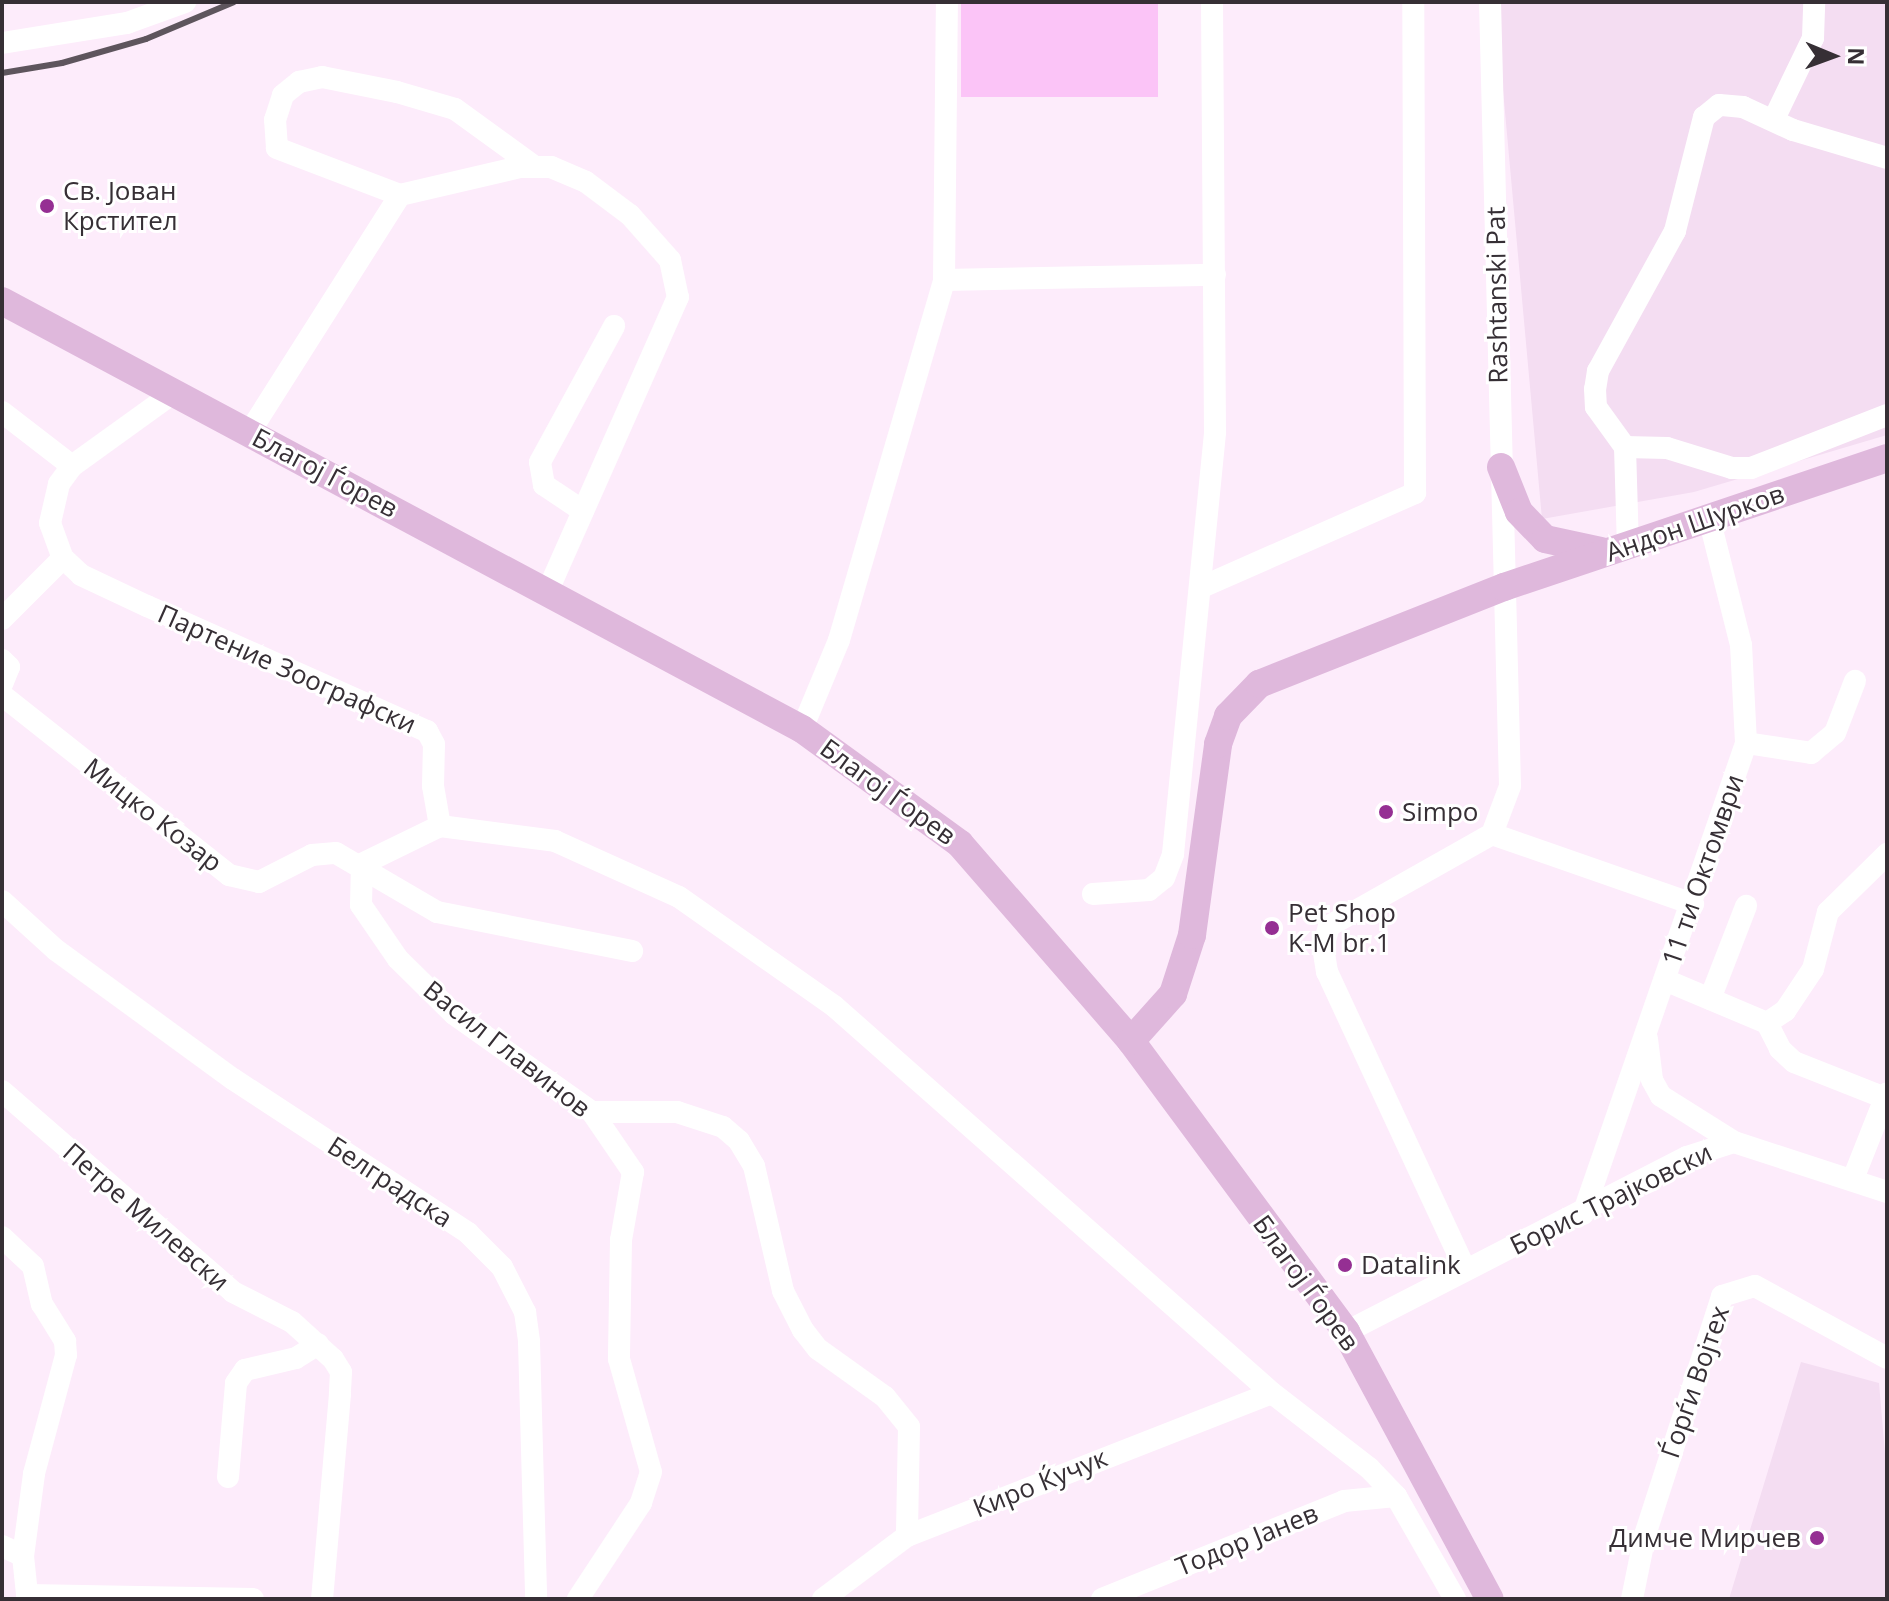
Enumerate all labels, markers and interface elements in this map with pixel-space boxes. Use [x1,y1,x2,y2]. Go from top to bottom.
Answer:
north arrow [1793,16,1873,96]
text: N [1842,47,1872,66]
place label: Св. Јован Крстител [63,175,178,236]
marker: Св. Јован Крстител [38,197,56,215]
street label: Rashtanski Pat [1480,206,1514,384]
street label: Благој Ѓорев [247,422,403,524]
street label: Андон Шурков [1602,478,1788,568]
street label: Партение Зоографски [153,598,421,740]
street label: Благој Ѓорев [814,732,962,852]
street label: Мицко Козар [78,751,228,879]
street label: 11 ти Октомври [1656,770,1750,970]
place label: Simpo [1402,796,1478,828]
marker: Simpo [1377,803,1395,821]
place label: Pet Shop K-M br.1 [1288,897,1396,958]
marker: Pet Shop K-M br.1 [1263,919,1281,937]
street label: Васил Главинов [417,974,597,1124]
street label: Белградска [322,1130,458,1234]
street label: Петре Милевски [57,1136,235,1298]
street label: Борис Трајковски [1505,1137,1717,1261]
street label: Благој Ѓорев [1246,1209,1366,1357]
place label: Datalink [1361,1249,1461,1281]
marker: Datalink [1336,1256,1354,1274]
street label: Ѓорѓи Војтех [1654,1302,1736,1462]
street label: Киро Ќучук [968,1442,1112,1524]
street label: Тодор Јанев [1171,1497,1323,1583]
place label: Димче Мирчев [1609,1522,1801,1554]
marker: Димче Мирчев [1808,1529,1826,1547]

